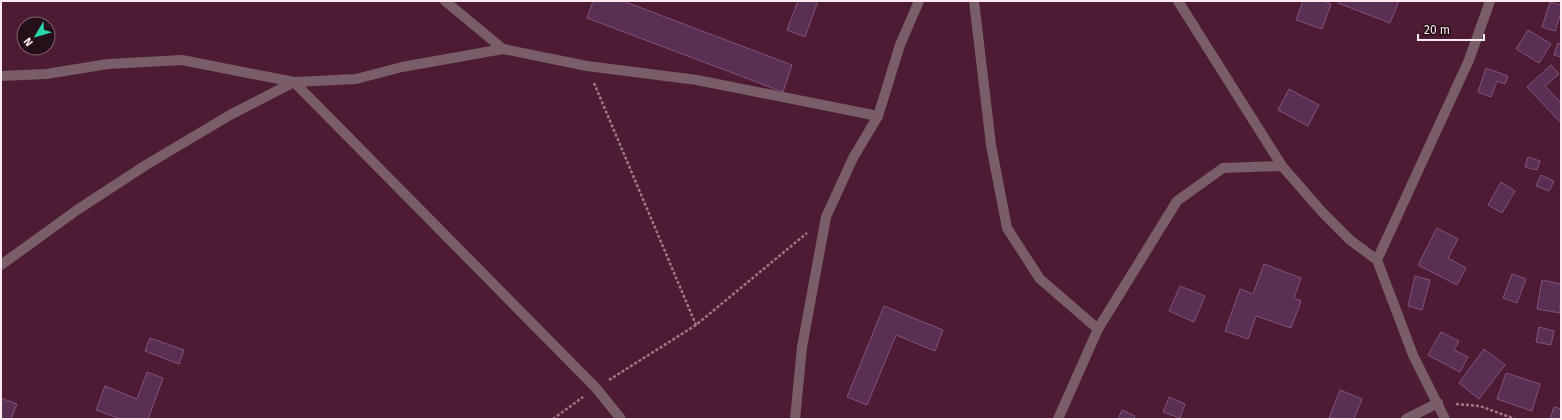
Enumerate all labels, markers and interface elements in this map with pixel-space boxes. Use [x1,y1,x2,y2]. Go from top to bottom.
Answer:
north arrow [16,16,56,56]
scale bar [1418,16,1484,42]
text: 20 m [1424,23,1450,37]
text: N [21,35,36,49]

